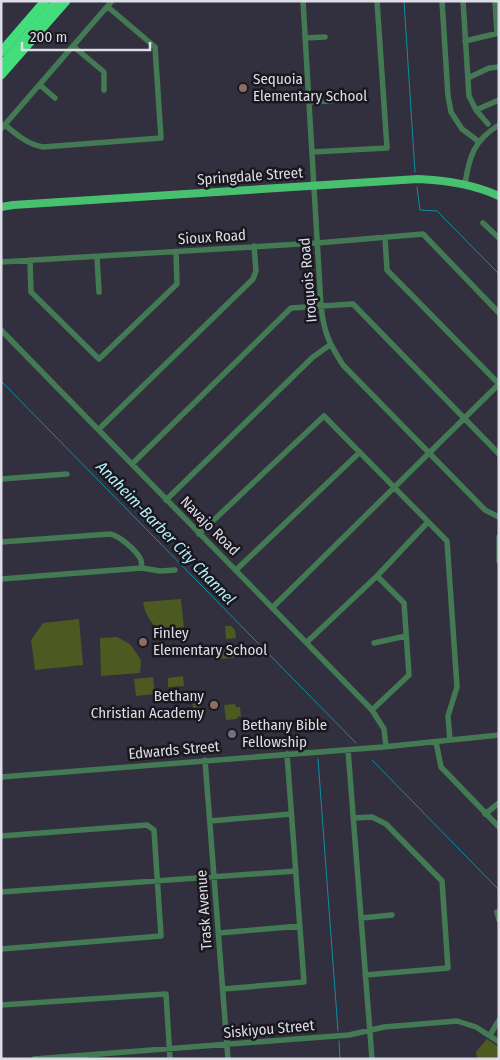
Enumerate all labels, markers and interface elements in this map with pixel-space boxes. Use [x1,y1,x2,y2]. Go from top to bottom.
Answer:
scale bar [22,20,150,52]
text: 200 m [30,28,67,46]
place label: Sequoia Elementary School [253,70,367,105]
marker: Sequoia Elementary School [237,82,249,94]
street label: Springdale Street [196,163,304,189]
street label: Sioux Road [177,226,247,248]
street label: Iroquois Road [295,237,321,323]
water label: Anaheim-Barber City Channel [92,457,240,609]
street label: Navajo Road [177,493,243,559]
place label: Finley Elementary School [153,624,267,659]
marker: Finley Elementary School [137,636,149,648]
place label: Bethany Christian Academy [91,687,204,722]
marker: Bethany Christian Academy [208,699,220,711]
place label: Bethany Bible Fellowship [242,716,327,751]
marker: Bethany Bible Fellowship [226,728,238,740]
street label: Edwards Street [128,737,220,763]
street label: Trask Avenue [192,869,216,951]
street label: Siskiyou Street [223,1016,315,1042]

